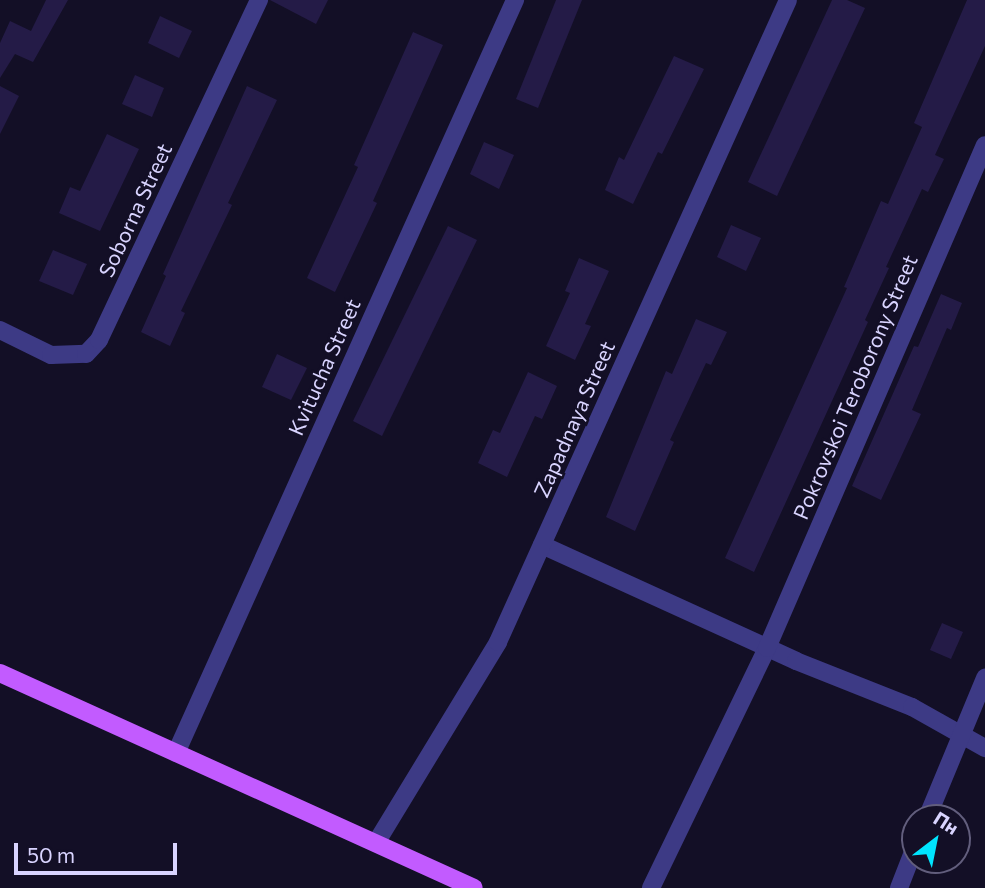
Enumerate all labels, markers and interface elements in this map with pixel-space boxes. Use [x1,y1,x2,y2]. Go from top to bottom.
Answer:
street label: Soborna Street [93,139,177,281]
street label: Pokrovskoi Teroborony Street [788,251,922,523]
street label: Kvіtucha Street [283,295,365,439]
street label: Zapadnaya Street [528,337,620,501]
north arrow [901,804,971,874]
text: Пн [930,806,963,839]
scale bar [18,828,180,872]
text: 50 m [27,842,75,867]

